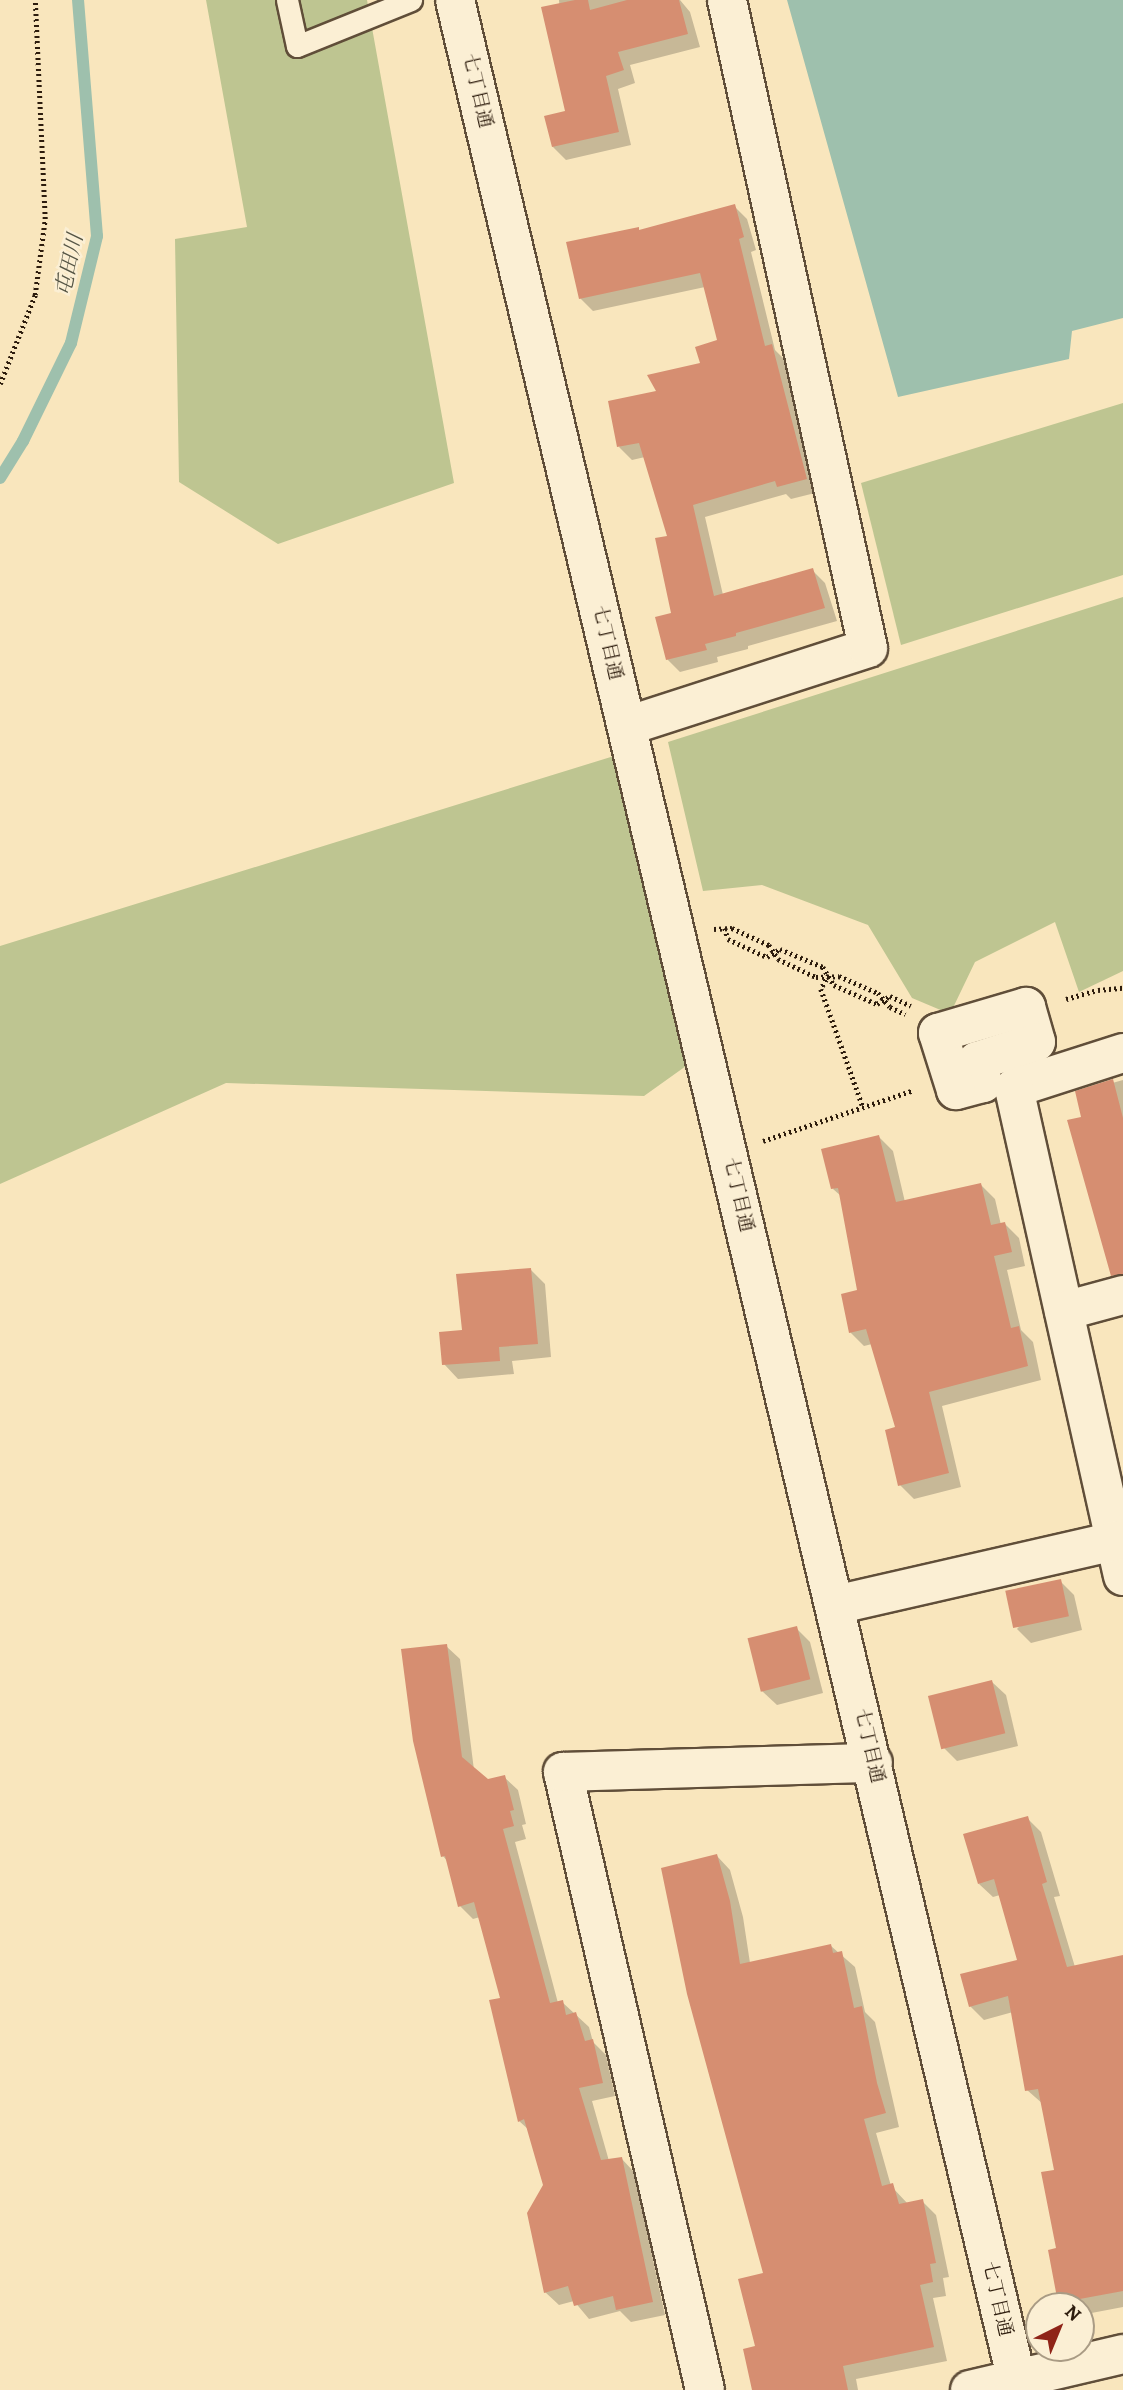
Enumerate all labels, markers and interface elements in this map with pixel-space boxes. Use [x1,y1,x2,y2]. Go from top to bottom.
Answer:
street label: 七丁目通 [457,51,497,131]
water label: 屯田川 [50,232,88,298]
street label: 七丁目通 [587,603,627,683]
street label: 七丁目通 [718,1155,758,1235]
street label: 七丁目通 [849,1706,889,1786]
street label: 七丁目通 [977,2259,1017,2339]
north arrow [1025,2292,1095,2362]
text: N [1059,2299,1087,2327]

